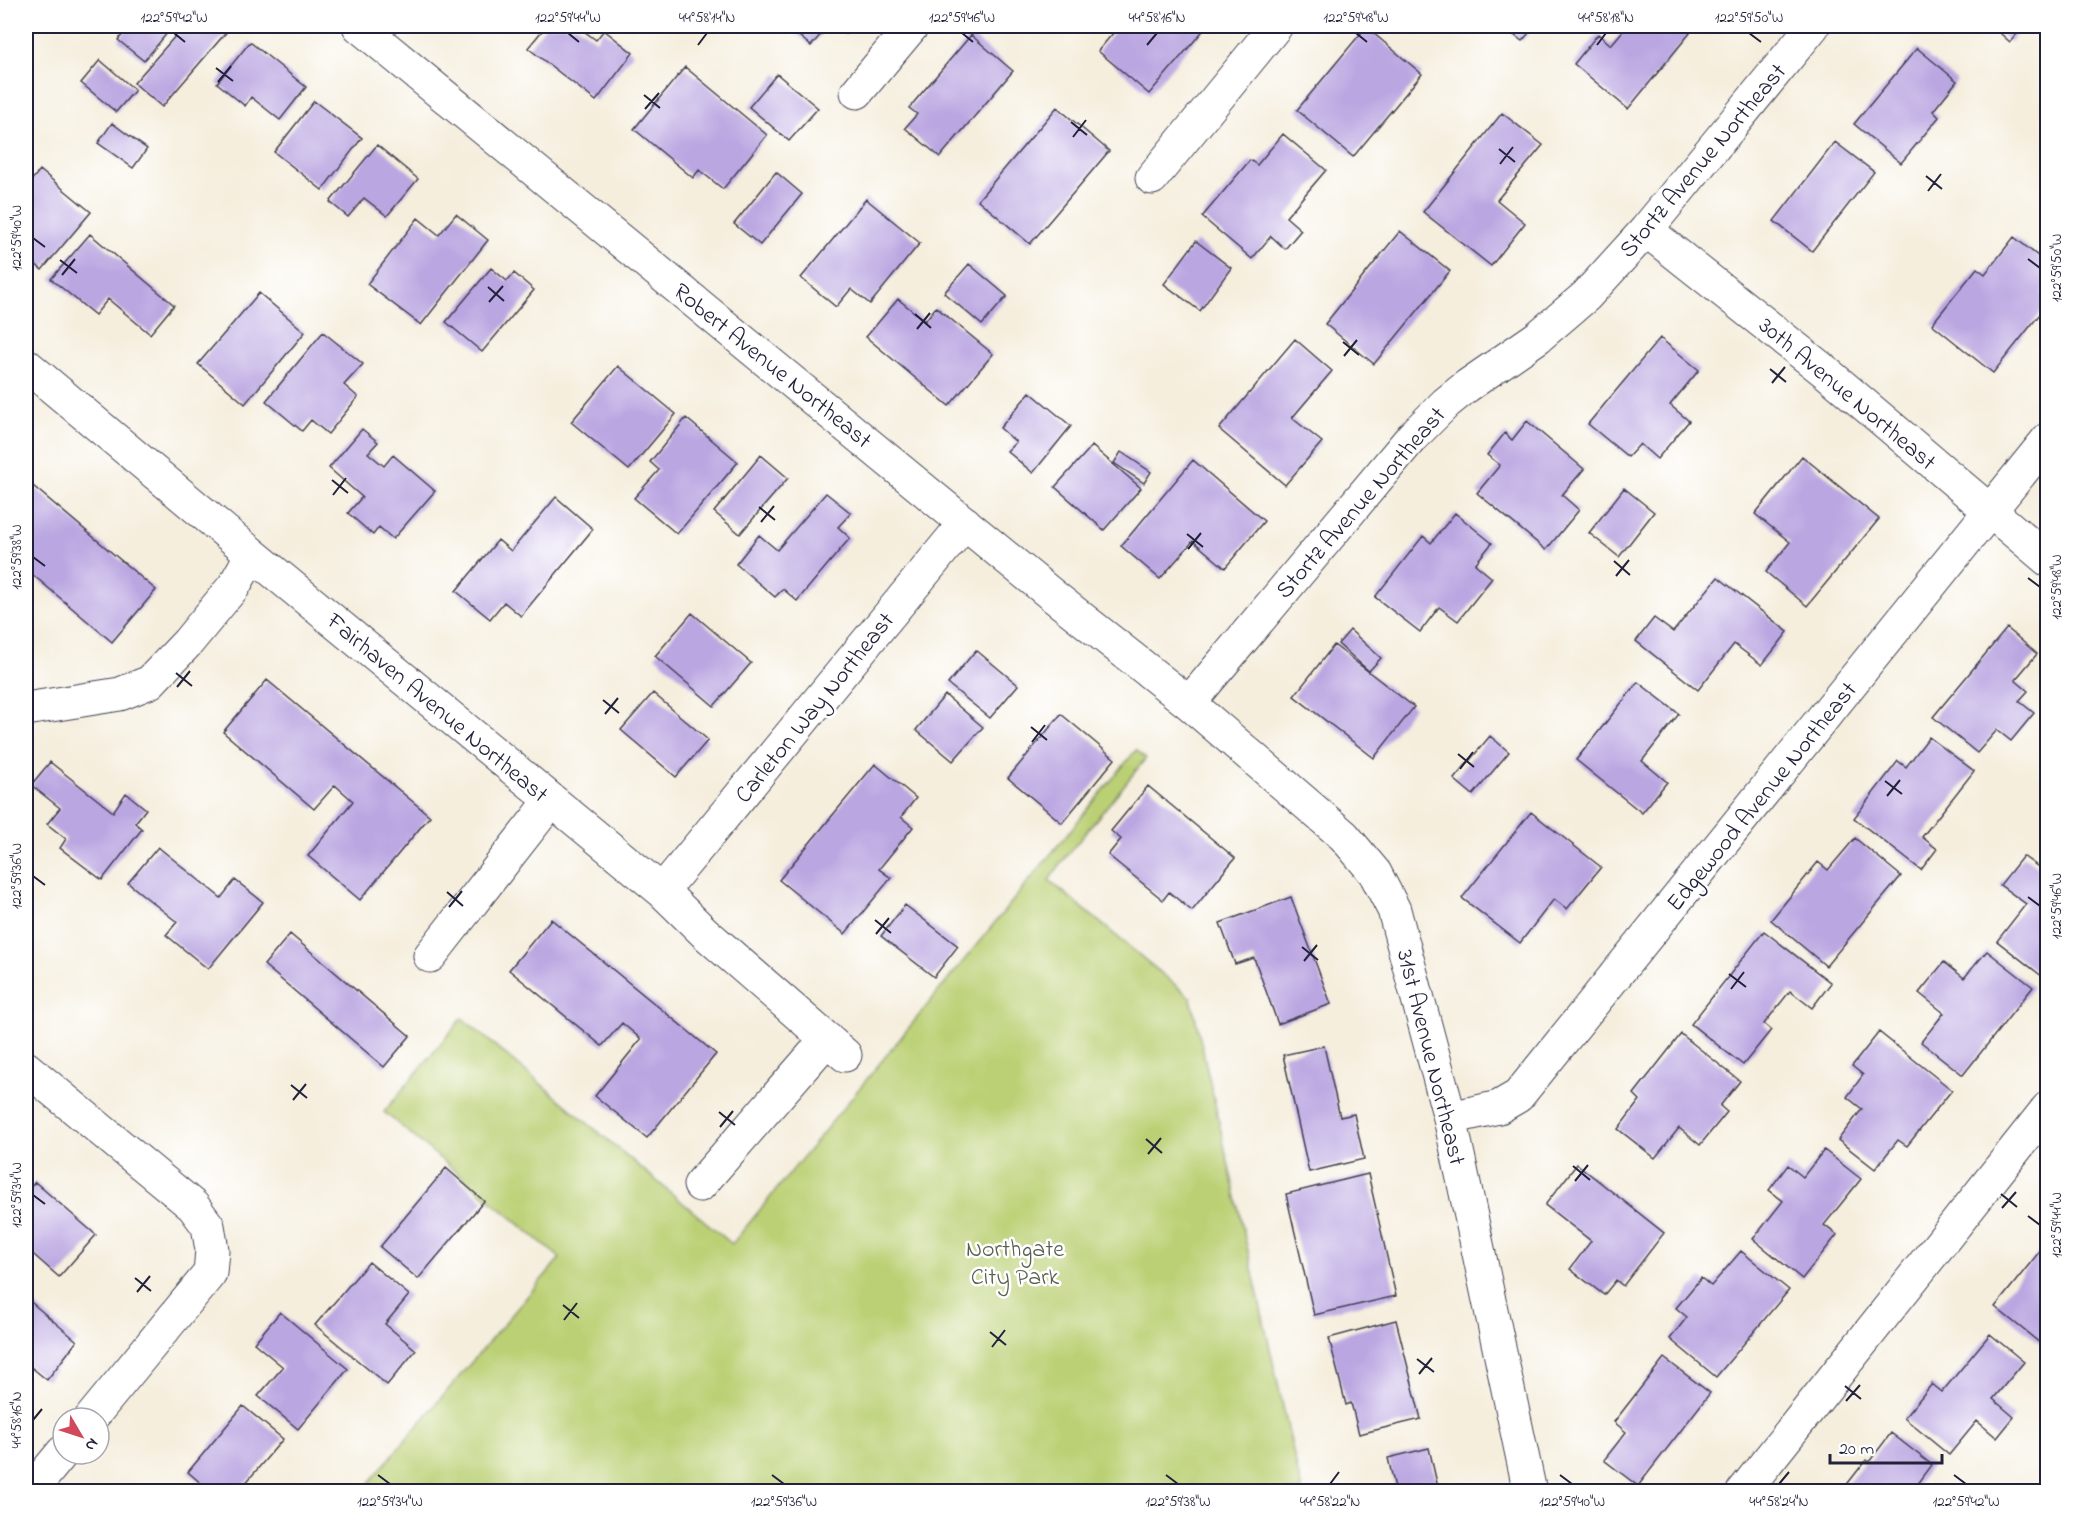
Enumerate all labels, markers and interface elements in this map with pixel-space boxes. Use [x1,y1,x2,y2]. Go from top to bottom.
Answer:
text: 122°59'42"W [140,7,208,29]
text: 122°59'44"W [535,7,601,29]
text: 44°58'14"N [679,7,735,29]
text: 122°59'46"W [929,7,995,29]
text: 44°58'16"N [1128,7,1186,29]
text: 122°59'48"W [1323,7,1389,29]
text: 44°58'18"N [1578,7,1634,29]
text: 122°59'50"W [1715,7,1783,29]
street label: Stortz Avenue Northeast [1612,57,1796,267]
text: 122°59'40"W [6,205,28,271]
text: 122°59'50"W [2046,234,2068,302]
street label: Robert Avenue Northeast [664,276,879,458]
street label: 30th Avenue Northeast [1750,310,1943,480]
street label: Stortz Avenue Northeast [1268,400,1455,608]
text: 122°59'38"W [6,524,28,590]
text: 122°59'48"W [2046,554,2068,620]
street label: Fairhaven Avenue Northeast [317,605,555,812]
street label: Carleton Way Northeast [728,605,905,812]
street label: Edgewood Avenue Northeast [1659,675,1867,920]
text: 122°59'36"W [6,843,28,909]
text: 122°59'46"W [2046,873,2068,939]
street label: 31st Avenue Northeast [1386,946,1473,1169]
text: 122°59'34"W [6,1162,28,1228]
text: 122°59'44"W [2046,1192,2068,1258]
park label: Northgate City Park [966,1233,1064,1297]
text: 44°58'16"N [6,1391,28,1449]
north arrow [51,1406,111,1466]
scale bar [1830,1427,1942,1465]
text: N [78,1432,104,1456]
text: 20 m [1839,1437,1874,1463]
text: 122°59'34"W [357,1491,423,1513]
text: 122°59'36"W [751,1491,817,1513]
text: 122°59'38"W [1145,1491,1211,1513]
text: 44°58'22"N [1300,1491,1360,1513]
text: 122°59'40"W [1539,1491,1605,1513]
text: 44°58'24"N [1749,1491,1809,1513]
text: 122°59'42"W [1932,1491,2000,1513]

